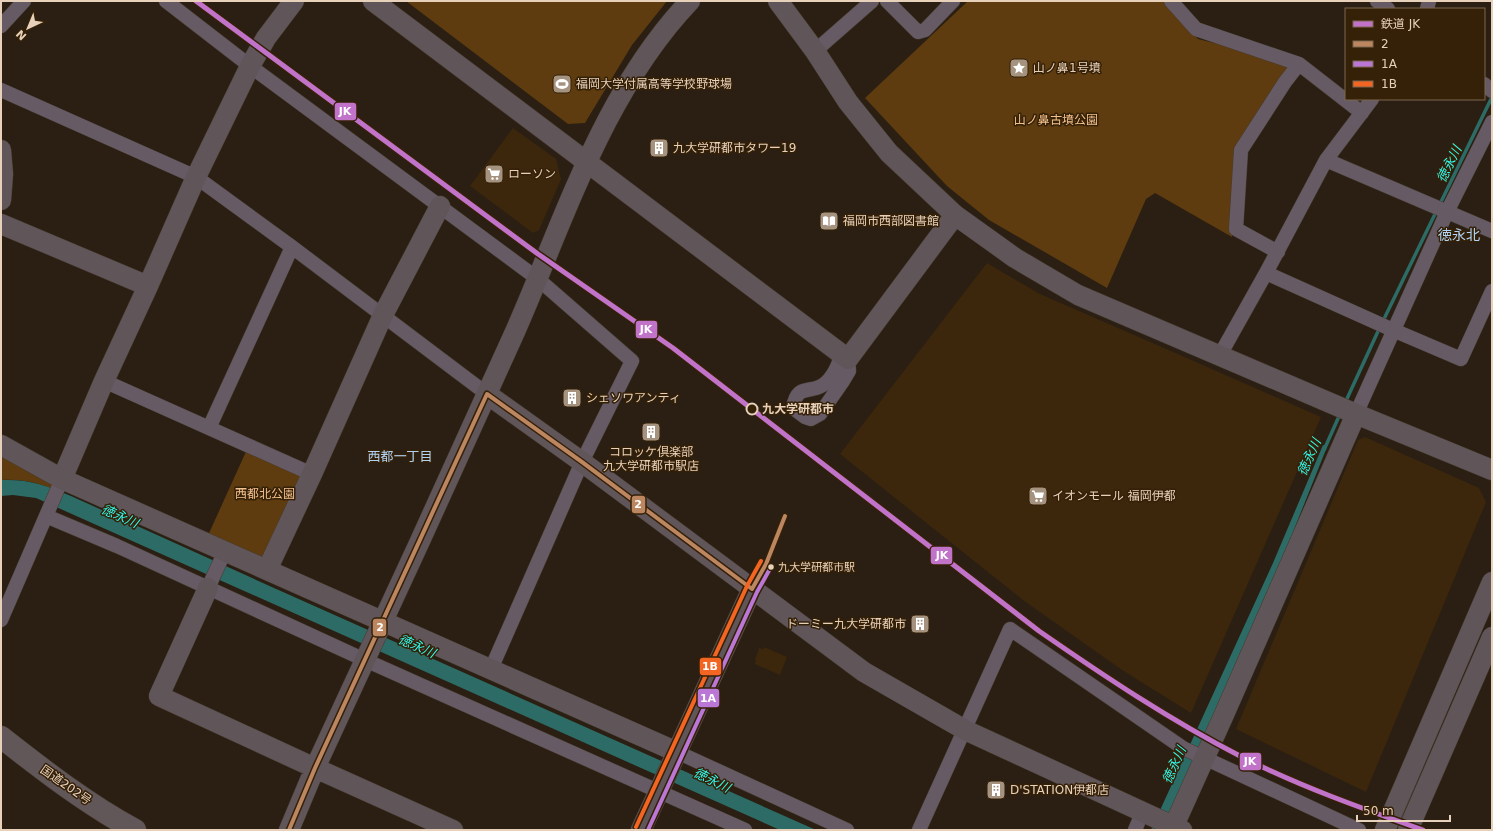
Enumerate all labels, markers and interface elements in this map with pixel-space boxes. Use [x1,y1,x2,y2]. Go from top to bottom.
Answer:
north arrow [8,8,48,48]
legend [1345,8,1485,100]
text: 鉄道 JK [1381,17,1421,31]
text: N [14,27,29,43]
text: 2 [1381,37,1389,51]
place icon: 山ノ鼻1号墳 [1008,57,1030,79]
text: 1A [1381,57,1398,71]
place label: 山ノ鼻1号墳 [1033,61,1101,75]
sports icon: 福岡大学付属高等学校野球場 [551,73,573,95]
place label: 福岡大学付属高等学校野球場 [576,77,732,91]
text: 1B [1381,77,1397,91]
line badge: JK [334,102,357,121]
text: JK [338,105,352,118]
park label: 山ノ鼻古墳公園 [1014,113,1098,127]
building icon: 九大学研都市タワー19 [648,137,670,159]
place label: 九大学研都市タワー19 [673,141,796,155]
water label: 徳永川 [1434,141,1465,185]
supermarket icon: ローソン [483,163,505,185]
place label: ローソン [508,167,556,181]
library icon: 福岡市西部図書館 [818,210,840,232]
place label: 福岡市西部図書館 [843,214,939,228]
district label: 徳永北 [1438,227,1480,243]
line badge: JK [635,320,658,339]
text: JK [639,323,653,336]
building icon: シェソワアンティ [561,387,583,409]
place label: シェソワアンティ [586,391,681,405]
marker: 九大学研都市 [745,402,759,416]
place label: 九大学研都市 [762,402,834,416]
building icon: コロッケ倶楽部 九大学研都市駅店 [640,421,662,443]
water label: 徳永川 [1294,434,1325,478]
place label: コロッケ倶楽部 九大学研都市駅店 [603,445,699,473]
district label: 西都一丁目 [367,449,433,464]
supermarket icon: イオンモール 福岡伊都 [1027,485,1049,507]
park label: 西都北公園 [235,487,295,501]
place label: イオンモール 福岡伊都 [1052,489,1176,503]
line badge: 2 [631,495,646,514]
text: 2 [634,498,642,511]
water label: 徳永川 [99,501,143,532]
line badge: JK [930,546,953,565]
text: JK [935,549,949,562]
place label: 九大学研都市駅 [778,561,855,574]
marker: 九大学研都市駅 [766,562,776,572]
building icon: ドーミー九大学研都市 [909,613,931,635]
place label: ドーミー九大学研都市 [786,617,906,631]
line badge: 2 [372,618,387,637]
text: 2 [376,621,384,634]
water label: 徳永川 [396,631,440,662]
line badge: 1B [699,657,722,676]
text: 1B [702,660,718,673]
line badge: 1A [697,688,720,708]
text: 1A [700,692,717,705]
water label: 徳永川 [1159,742,1190,786]
line badge: JK [1239,752,1262,771]
text: JK [1243,755,1257,768]
street label: 国道202号 [38,762,94,808]
water label: 徳永川 [691,765,735,796]
building icon: D'STATION伊都店 [985,779,1007,801]
place label: D'STATION伊都店 [1010,783,1109,797]
scale bar [1357,797,1450,823]
text: 50 m [1363,804,1394,818]

